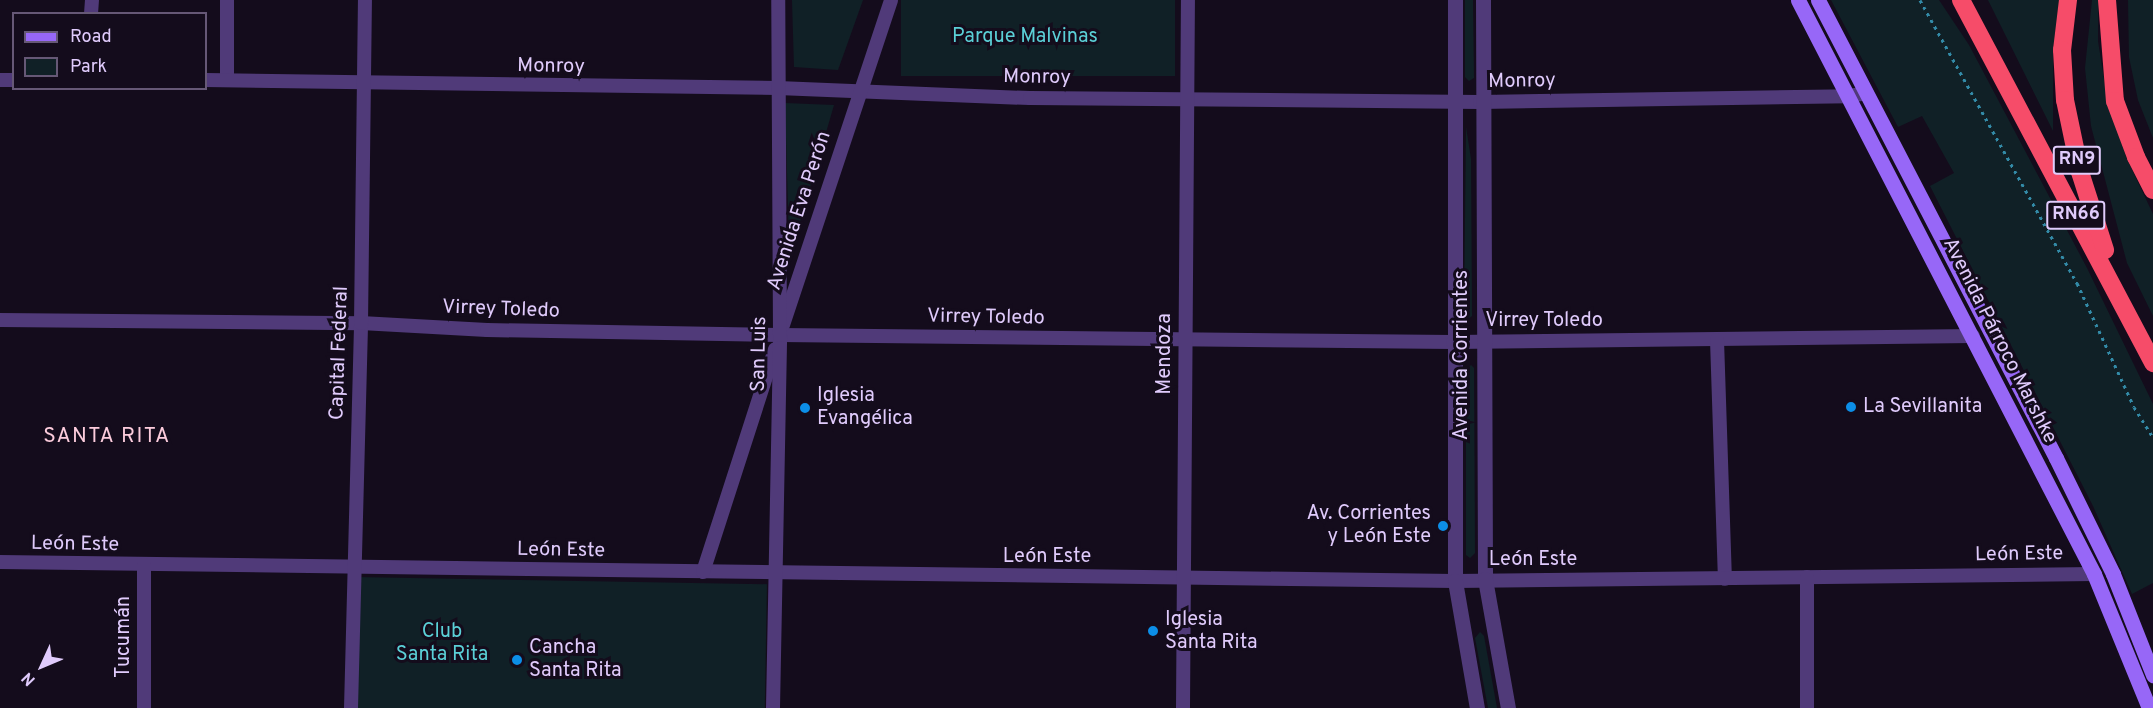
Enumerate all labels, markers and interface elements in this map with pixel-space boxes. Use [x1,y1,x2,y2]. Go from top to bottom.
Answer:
legend [12,12,207,90]
park label: Parque Malvinas [952,25,1098,49]
text: Road [70,26,112,49]
street label: Monroy [517,54,585,80]
text: Park [70,56,107,79]
street label: Monroy [1003,65,1071,91]
street label: Monroy [1488,69,1556,95]
street label: Avenida Eva Perón [763,128,837,294]
road number: RN9 [2052,145,2102,175]
road number: RN66 [2046,200,2106,230]
street label: Avenida Párroco Marshke [1937,234,2061,448]
street label: Avenida Corrientes [1450,270,1474,440]
street label: Capital Federal [326,286,354,420]
street label: Virrey Toledo [441,296,561,324]
street label: Virrey Toledo [927,305,1045,331]
street label: Virrey Toledo [1485,309,1603,333]
street label: Mendoza [1153,313,1177,395]
street label: San Luis [747,316,773,392]
place label: Iglesia Evangélica [817,384,913,431]
place label: La Sevillanita [1863,395,1982,419]
marker: La Sevillanita [1844,400,1858,414]
marker: Iglesia Evangélica [798,401,812,415]
district label: SANTA RITA [43,424,171,450]
place label: Av. Corrientes y León Este [1307,502,1431,549]
marker: Av. Corrientes y León Este [1436,519,1450,533]
street label: León Este [31,532,119,558]
street label: León Este [517,538,605,564]
street label: León Este [1975,542,2063,568]
street label: León Este [1003,545,1091,569]
street label: León Este [1489,548,1577,572]
street label: Tucumán [112,596,136,678]
place label: Iglesia Santa Rita [1165,608,1258,655]
park label: Club Santa Rita [396,620,488,667]
marker: Iglesia Santa Rita [1146,624,1160,638]
north arrow [12,636,72,696]
place label: Cancha Santa Rita [529,636,622,683]
marker: Cancha Santa Rita [510,653,524,667]
text: N [18,667,40,690]

